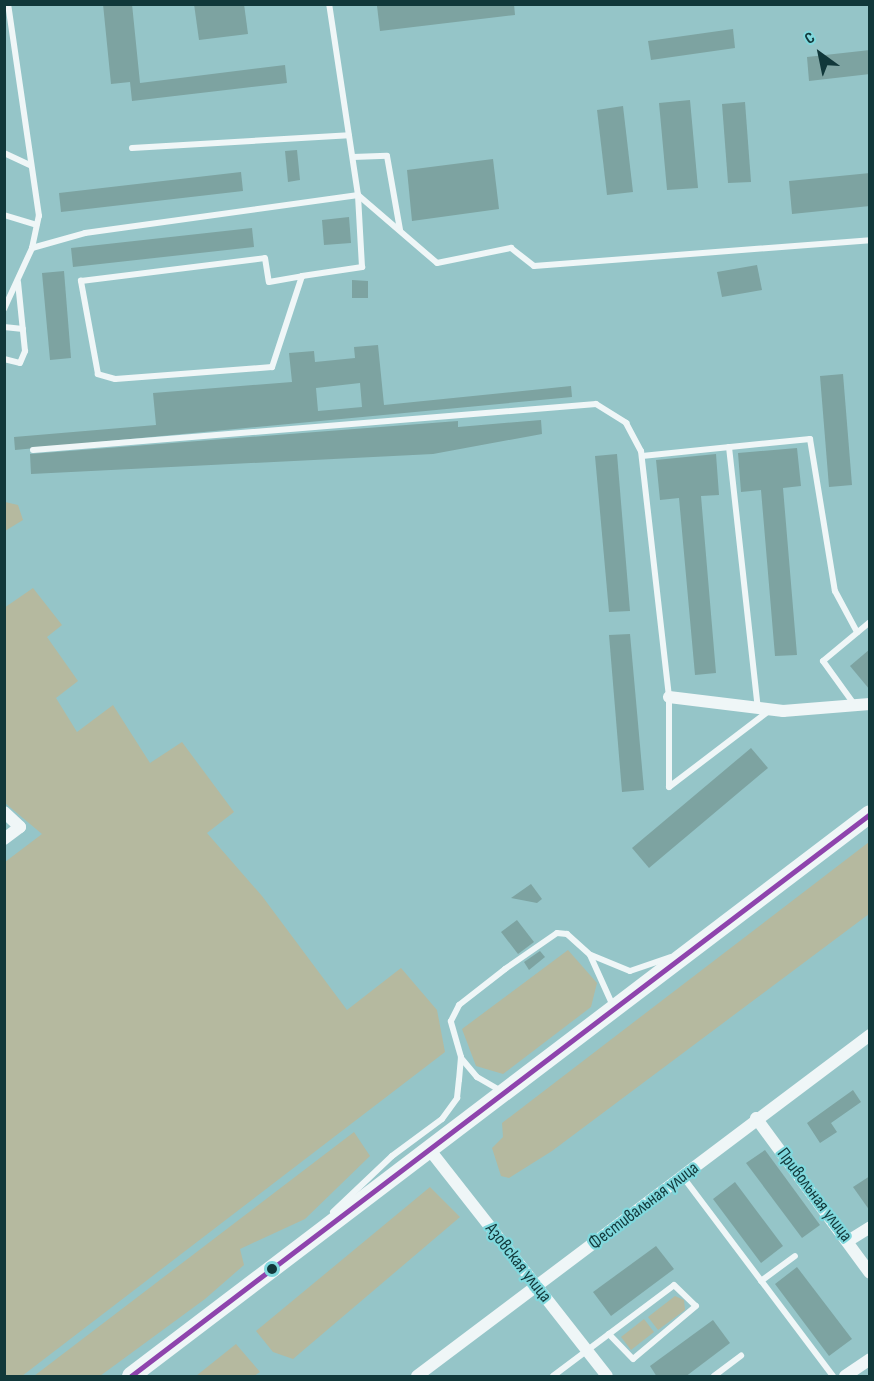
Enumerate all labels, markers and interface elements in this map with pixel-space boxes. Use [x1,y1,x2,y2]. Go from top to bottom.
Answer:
north arrow [790,24,850,84]
text: С [801,28,819,49]
street label: Привольная улица [772,1144,856,1246]
street label: Фестивальная улица [585,1158,703,1254]
street label: Азовская улица [480,1219,556,1307]
unlabelled marker [266,1263,278,1275]

